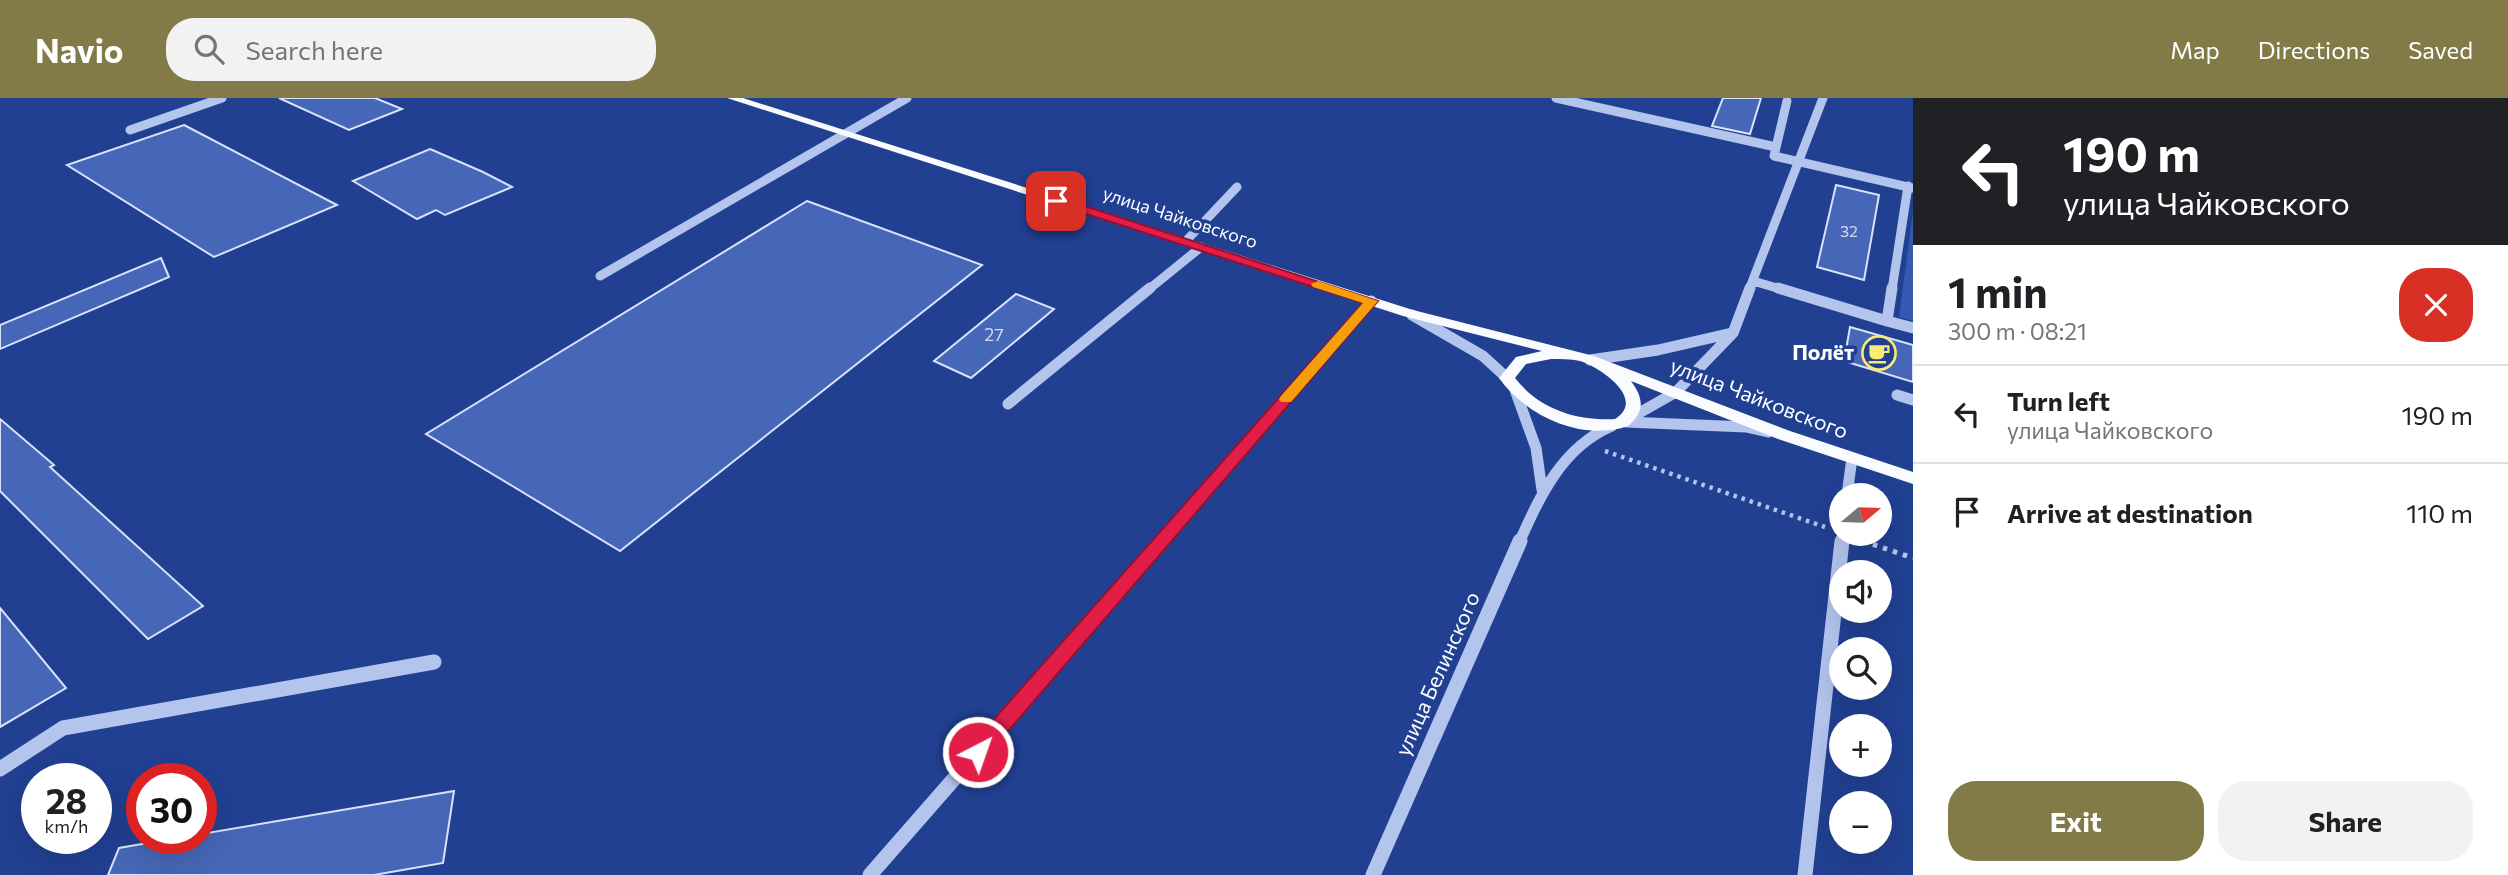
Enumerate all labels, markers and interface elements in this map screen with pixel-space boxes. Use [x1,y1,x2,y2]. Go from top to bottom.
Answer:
search box [166,18,656,81]
text: Navio [35,29,124,70]
icon: search [190,30,228,68]
text: Search here [246,34,383,65]
text: Map [2170,35,2220,64]
text: Directions [2258,35,2370,64]
text: Saved [2408,35,2473,64]
text: 190 m [2063,122,2200,182]
icon: left [1948,126,2039,217]
pin [1026,171,1086,231]
icon: arrive [1037,182,1075,220]
street label: улица Чайковского [1100,182,1260,252]
text: улица Чайковского [2063,182,2350,222]
house number: 32 [1840,221,1858,240]
text: 1 min [1948,265,2048,317]
button: close [2399,268,2473,342]
text: 300 m · 08:21 [1948,317,2087,345]
house number: 27 [984,323,1004,345]
cafe icon: Полёт [1860,334,1898,372]
place label: Полёт [1792,339,1854,364]
street label: улица Чайковского [1667,352,1852,443]
text: Turn left [2007,385,2110,416]
icon: left [1948,395,1986,433]
text: 190 m [2401,399,2473,430]
text: улица Чайковского [2007,416,2213,444]
north arrow [1829,483,1892,546]
map controls [1829,483,1892,854]
icon: arrive [1948,493,1986,531]
text: Arrive at destination [2007,497,2253,528]
text: 110 m [2406,497,2473,528]
button: sound [1829,560,1892,623]
street label: улица Белинского [1389,587,1484,759]
button: search [1829,637,1892,700]
button: + [1829,714,1892,777]
position arrow [941,715,1015,789]
speed limit sign: 30 [126,763,217,854]
text: 28 [46,778,87,821]
button: Exit [1948,781,2204,861]
button: Share [2218,781,2473,861]
button: − [1829,791,1892,854]
text: km/h [45,815,88,837]

